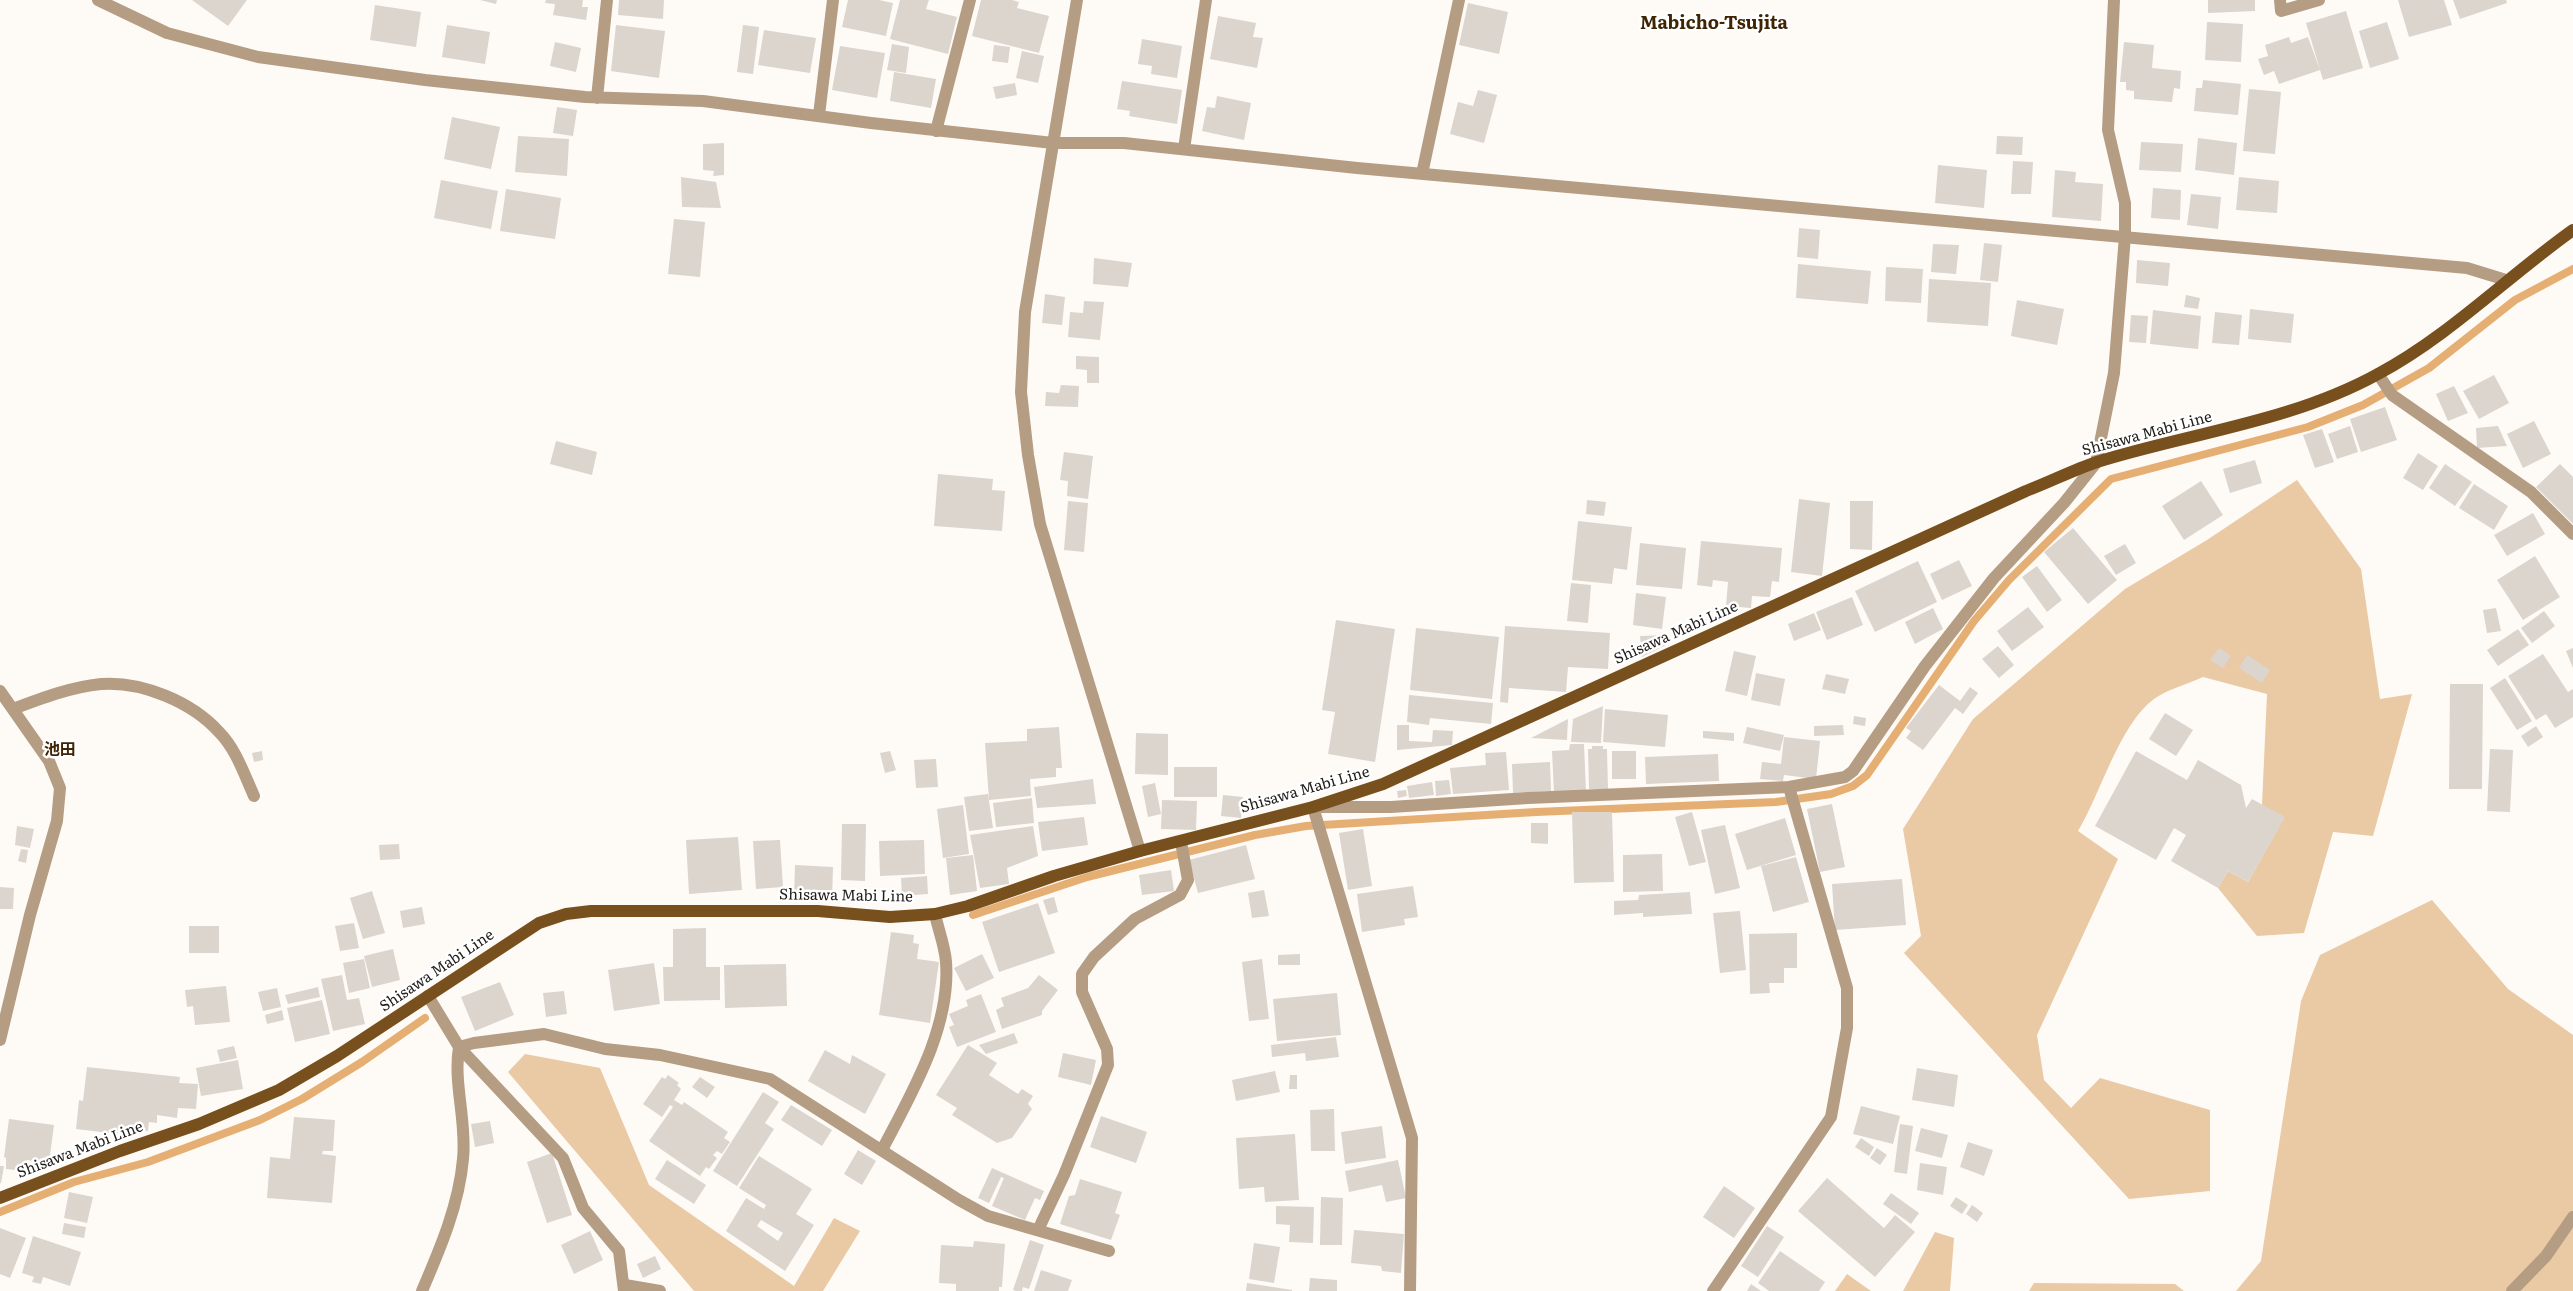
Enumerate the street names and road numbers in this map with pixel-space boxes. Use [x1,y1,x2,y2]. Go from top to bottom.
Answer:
street label: Shisawa Mabi Line [2080,408,2214,460]
street label: Shisawa Mabi Line [1611,598,1741,668]
street label: Shisawa Mabi Line [1238,763,1372,817]
street label: Shisawa Mabi Line [779,886,913,906]
street label: Shisawa Mabi Line [377,926,497,1016]
street label: Shisawa Mabi Line [14,1118,146,1182]

